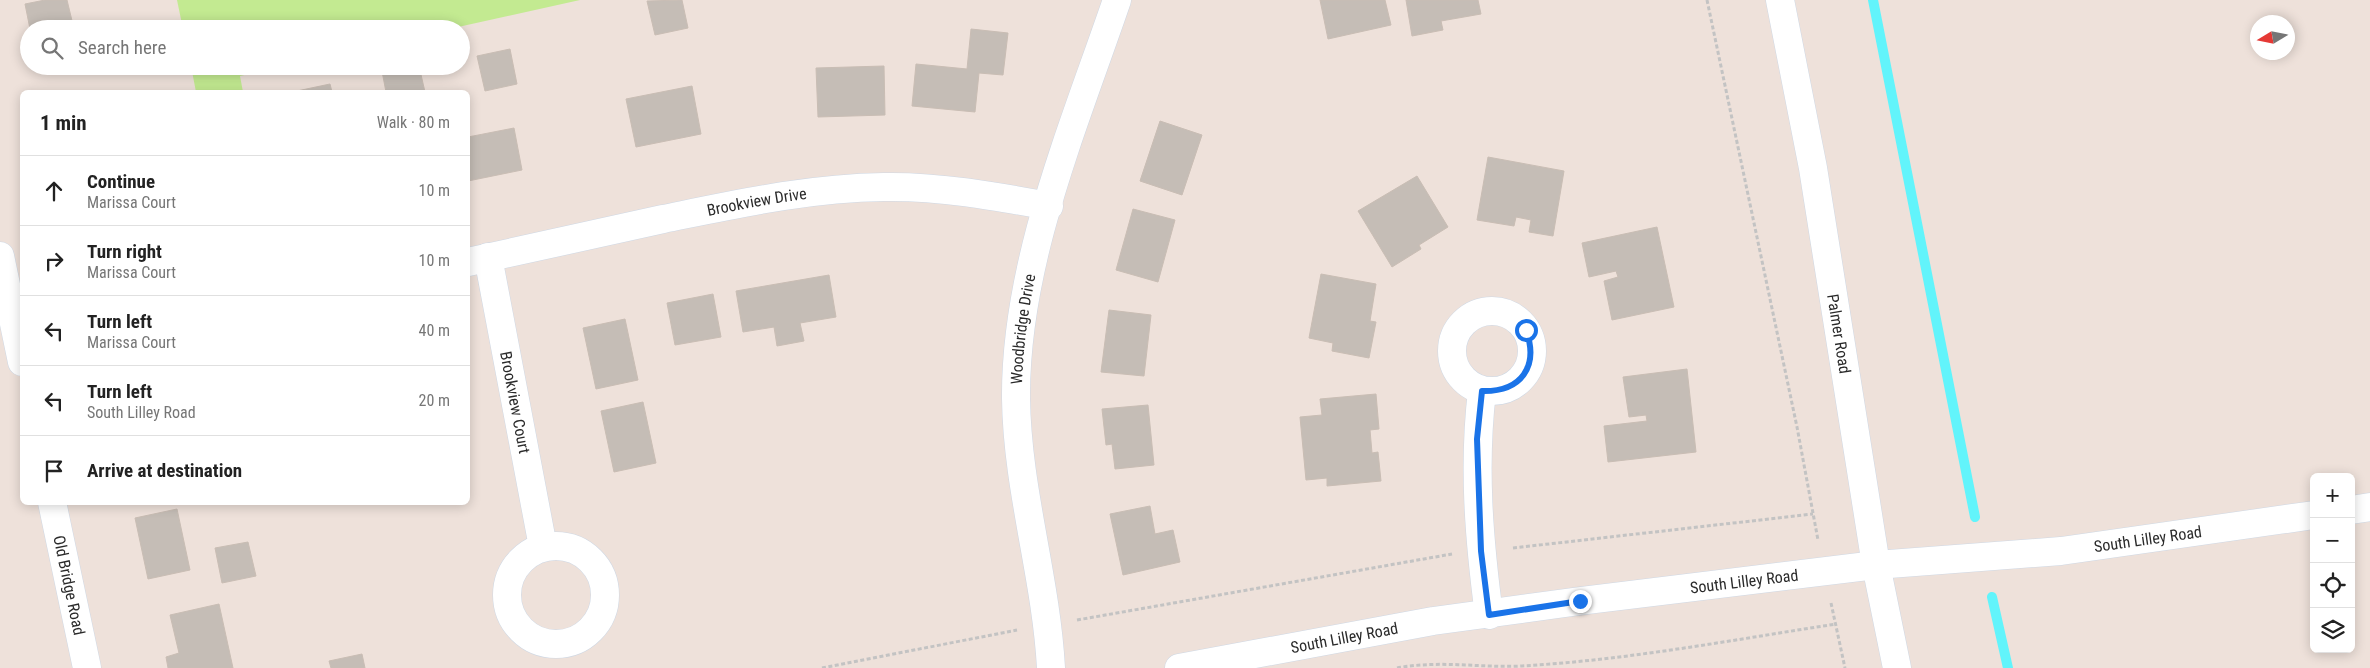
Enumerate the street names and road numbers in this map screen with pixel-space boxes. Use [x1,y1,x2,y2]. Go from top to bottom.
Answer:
street label: Brookview Drive [705,183,808,219]
street label: Woodbridge Drive [1007,272,1039,385]
street label: Palmer Road [1824,293,1855,375]
street label: Brookview Court [497,350,535,455]
street label: South Lilley Road [2093,522,2203,556]
street label: Old Bridge Road [50,534,89,637]
street label: South Lilley Road [1689,565,1799,597]
street label: South Lilley Road [1289,618,1399,657]

